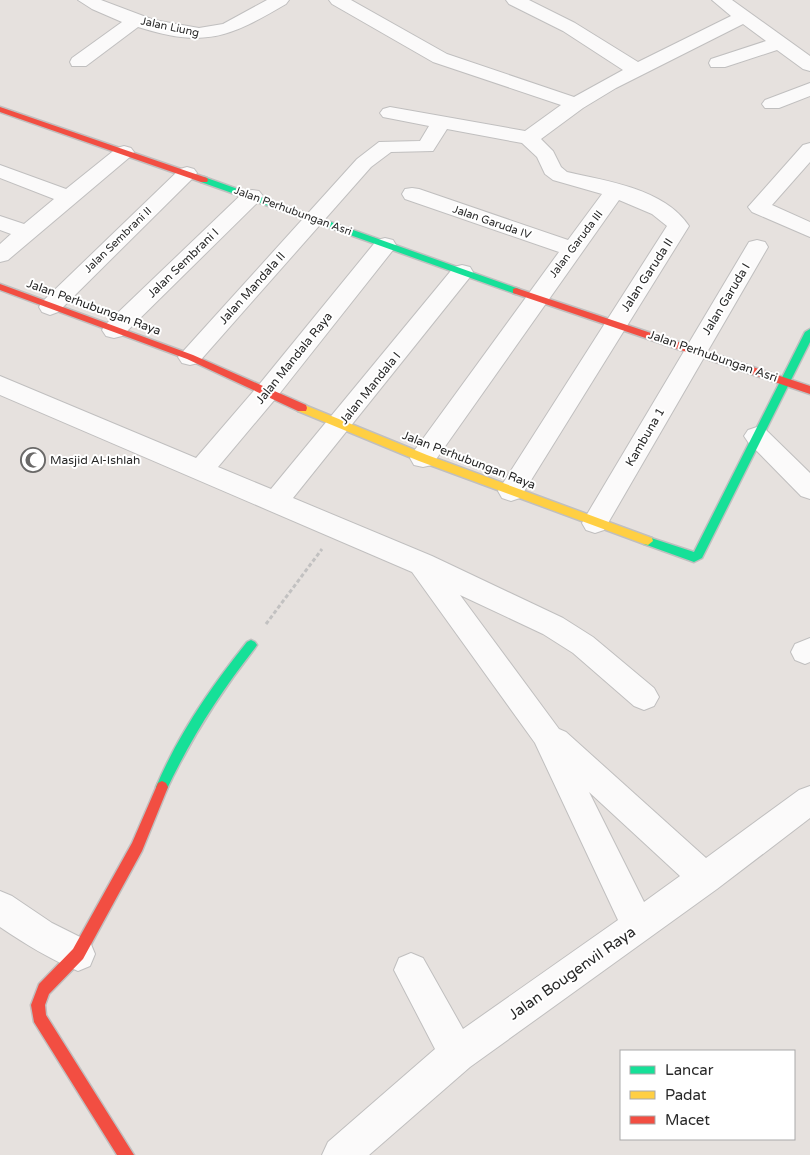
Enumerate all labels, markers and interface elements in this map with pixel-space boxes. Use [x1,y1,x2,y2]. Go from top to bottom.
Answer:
street label: Jalan Liung [140,14,200,40]
street label: Jalan Perhubungan Asri [232,184,354,238]
street label: Jalan Garuda IV [451,203,533,242]
street label: Jalan Sembrani II [82,204,154,276]
street label: Jalan Garuda III [547,208,605,280]
street label: Jalan Sembrani I [145,226,221,300]
street label: Jalan Garuda II [618,236,676,314]
street label: Jalan Mandala II [216,249,288,327]
street label: Jalan Garuda I [699,261,753,337]
street label: Jalan Perhubungan Raya [25,276,163,338]
street label: Jalan Mandala Raya [253,309,335,407]
street label: Jalan Perhubungan Asri [647,327,779,385]
street label: Jalan Mandala I [337,349,403,427]
street label: Kambuna 1 [623,405,667,469]
street label: Jalan Perhubungan Raya [400,428,538,492]
mosque icon: Masjid Al-Ishlah [20,447,46,473]
place label: Masjid Al-Ishlah [50,453,140,467]
street label: Jalan Bougenvil Raya [505,922,639,1024]
legend [620,1050,795,1140]
text: Lancar [665,1061,714,1079]
text: Padat [665,1086,707,1104]
text: Macet [665,1111,710,1129]

